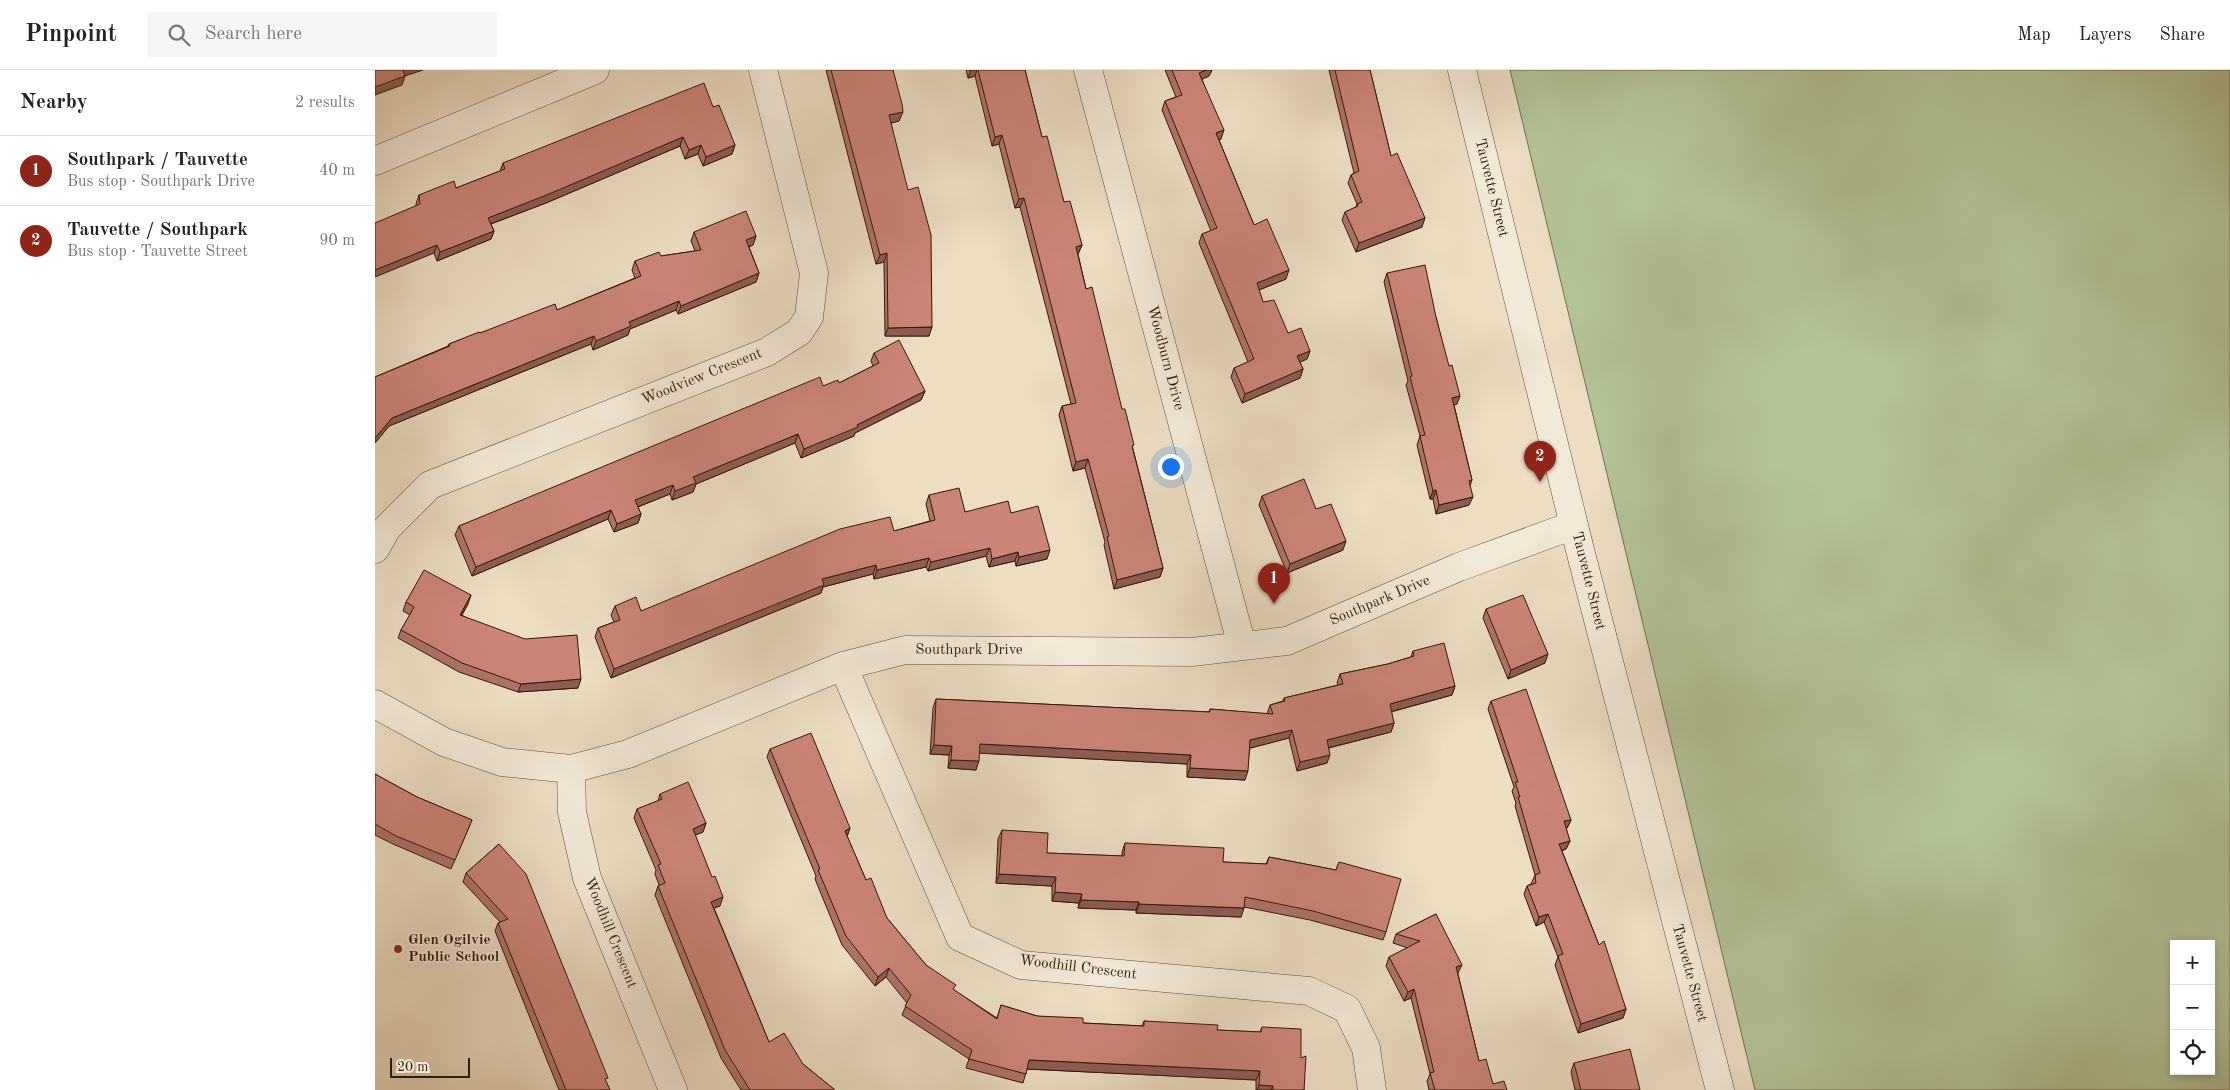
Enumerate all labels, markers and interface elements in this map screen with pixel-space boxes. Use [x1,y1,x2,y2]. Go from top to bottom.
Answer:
search box [147,12,497,57]
icon: search [165,21,193,49]
text: Pinpoint [25,23,117,47]
text: Search here [205,25,302,44]
text: Map [2017,26,2051,44]
text: Layers [2079,26,2131,44]
text: Share [2159,26,2205,44]
text: Nearby [20,92,88,113]
text: 2 results [295,95,355,111]
street label: Tauvette Street [1472,137,1510,239]
text: Southpark / Tauvette [67,151,248,170]
text: 1 [31,163,41,179]
text: 40 m [319,163,355,179]
text: Bus stop · Southpark Drive [67,174,255,190]
text: Tauvette / Southpark [67,221,248,240]
text: 2 [31,233,41,249]
text: 90 m [319,233,355,249]
text: Bus stop · Tauvette Street [67,244,248,260]
street label: Woodburn Drive [1144,304,1186,412]
street label: Woodview Crescent [640,346,764,408]
pin: 2 [1524,441,1556,482]
your location [1158,454,1184,480]
street label: Tauvette Street [1569,530,1607,632]
pin: 1 [1258,563,1290,604]
street label: Southpark Drive [1328,573,1433,629]
street label: Southpark Drive [915,643,1023,658]
street label: Woodhill Crescent [581,875,639,991]
street label: Tauvette Street [1669,922,1709,1024]
place label: Glen Ogilvie Public School [408,933,500,965]
map controls [2170,940,2215,1075]
button: + [2170,940,2215,985]
marker: Glen Ogilvie Public School [392,943,404,955]
street label: Woodhill Crescent [1018,953,1138,983]
button: − [2170,985,2215,1030]
button: locate [2170,1030,2215,1075]
scale bar [390,1055,470,1078]
text: 20 m [397,1060,428,1074]

